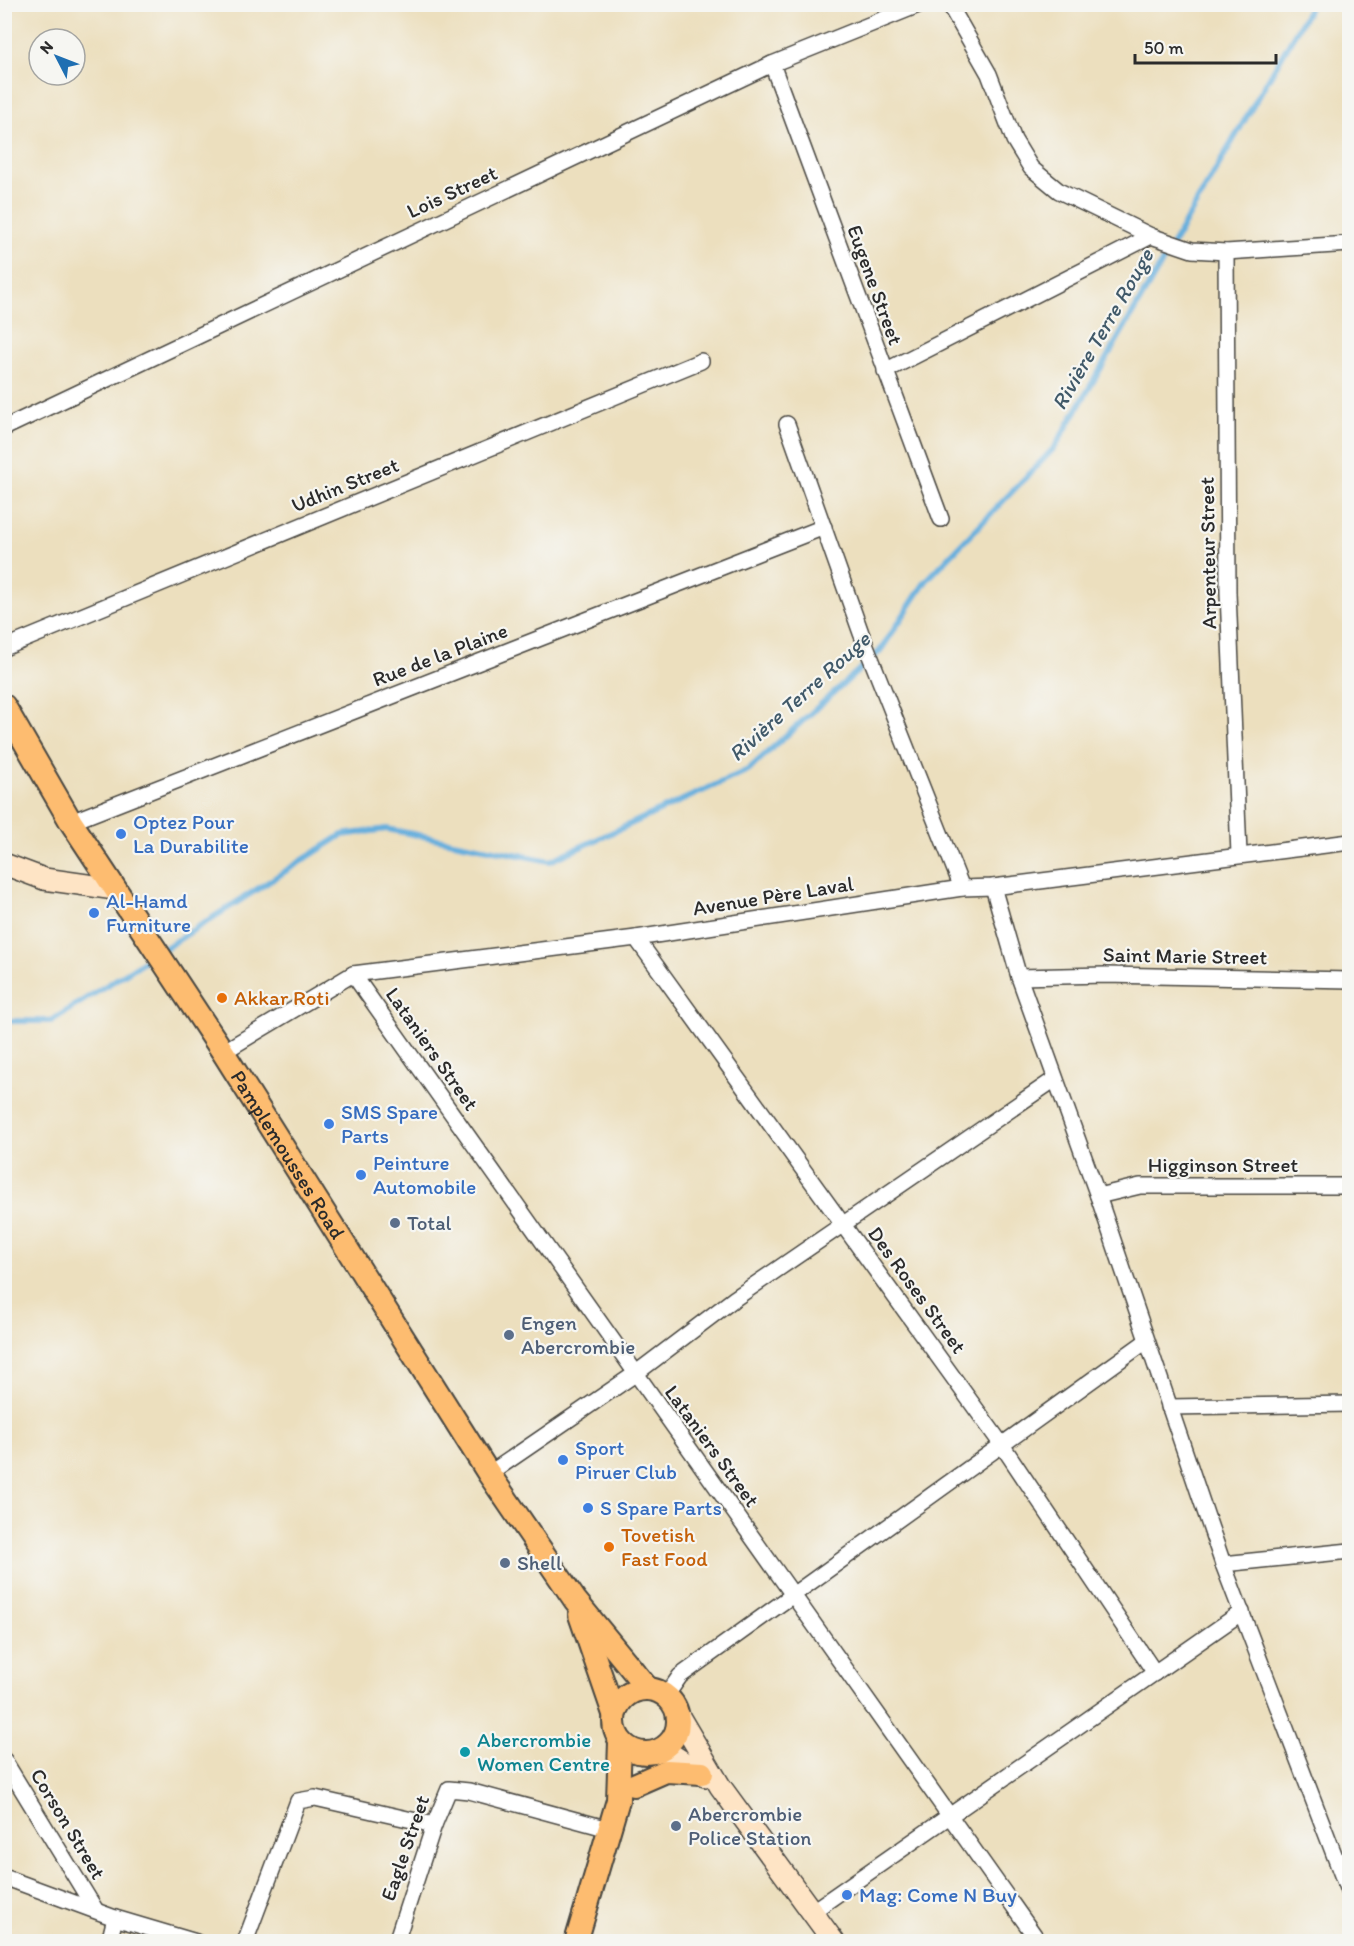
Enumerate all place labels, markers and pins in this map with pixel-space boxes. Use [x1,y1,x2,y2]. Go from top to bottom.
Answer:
place label: Optez Pour La Durabilite [133,809,249,858]
marker: Optez Pour La Durabilite [114,827,128,841]
place label: Al-Hamd Furniture [106,888,191,937]
marker: Al-Hamd Furniture [87,906,101,920]
place label: Akkar Roti [234,985,330,1010]
marker: Akkar Roti [215,991,229,1005]
place label: SMS Spare Parts [341,1099,438,1148]
marker: SMS Spare Parts [322,1117,336,1131]
place label: Peinture Automobile [373,1150,476,1199]
marker: Peinture Automobile [354,1168,368,1182]
place label: Total [407,1210,452,1235]
marker: Total [388,1216,402,1230]
place label: Engen Abercrombie [521,1310,635,1359]
marker: Engen Abercrombie [502,1328,516,1342]
place label: Sport Piruer Club [575,1435,677,1484]
marker: Sport Piruer Club [556,1453,570,1467]
place label: S Spare Parts [600,1495,722,1520]
marker: S Spare Parts [581,1501,595,1515]
place label: Tovetish Fast Food [621,1522,708,1571]
marker: Tovetish Fast Food [602,1540,616,1554]
place label: Shell [517,1550,562,1575]
marker: Shell [498,1556,512,1570]
place label: Abercrombie Women Centre [477,1727,610,1776]
marker: Abercrombie Women Centre [458,1745,472,1759]
place label: Abercrombie Police Station [688,1801,812,1850]
marker: Abercrombie Police Station [669,1819,683,1833]
place label: Mag: Come N Buy [859,1882,1017,1907]
marker: Mag: Come N Buy [840,1888,854,1902]

